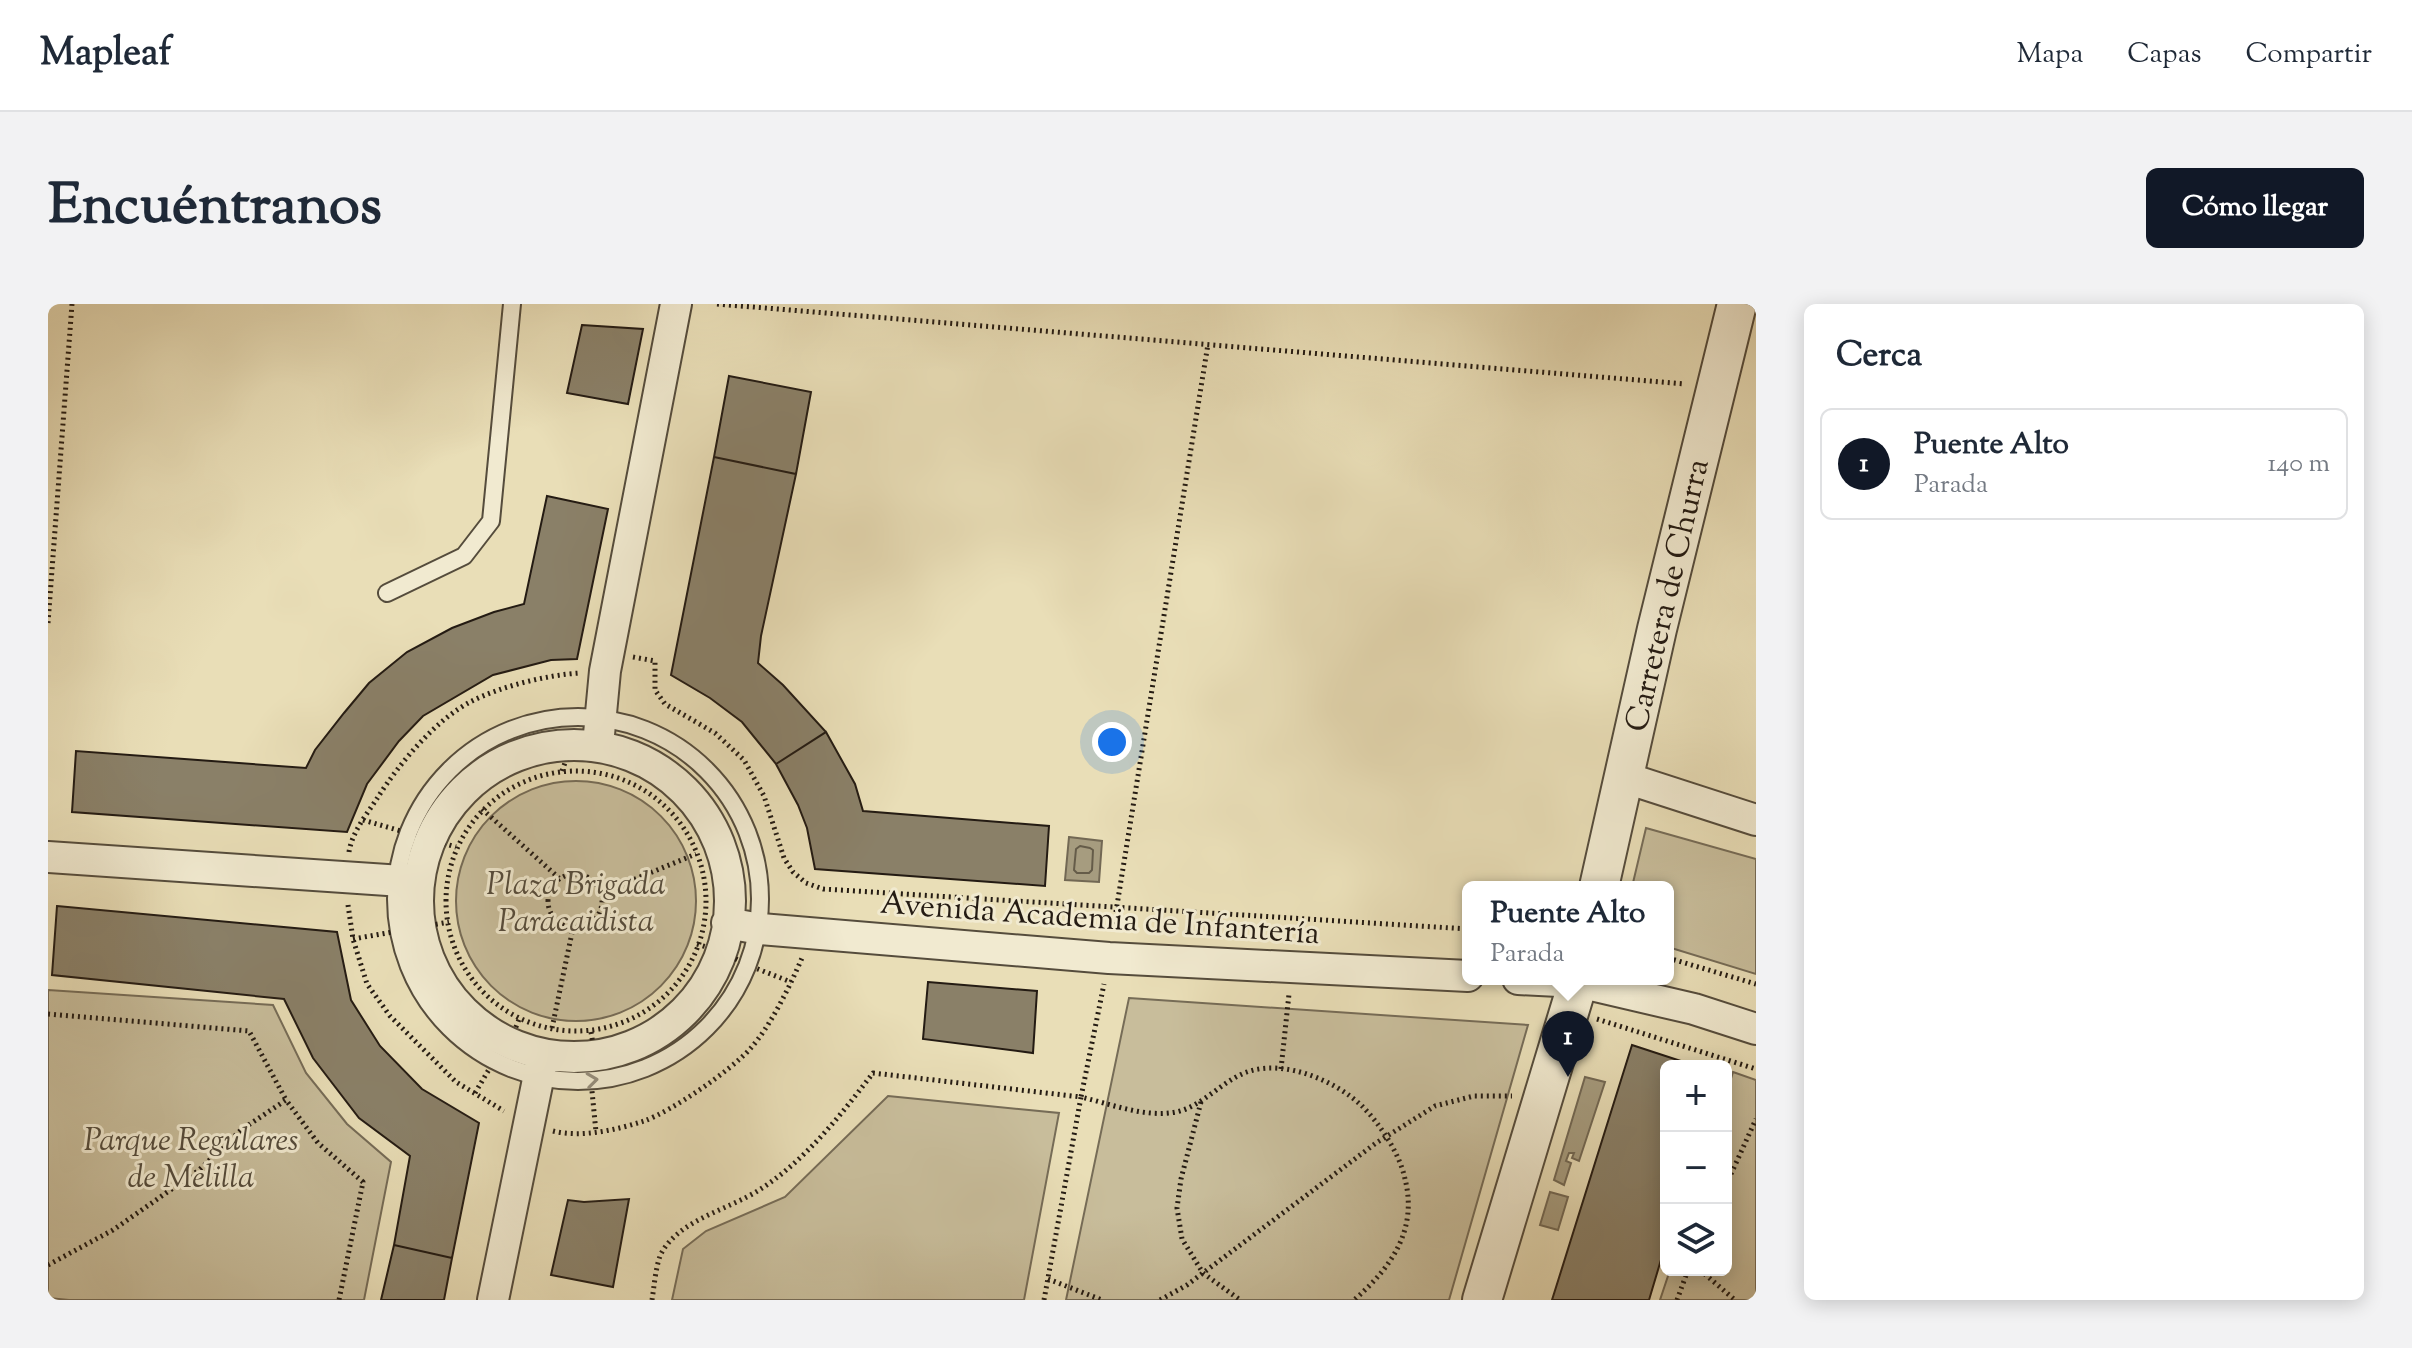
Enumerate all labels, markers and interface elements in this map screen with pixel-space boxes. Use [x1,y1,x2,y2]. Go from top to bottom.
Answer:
text: Mapleaf [40,28,172,82]
text: Mapa [2017,35,2083,75]
text: Capas [2127,35,2202,75]
text: Compartir [2246,35,2372,75]
text: Encuéntranos [48,168,382,249]
button: Cómo llegar [2146,168,2364,248]
text: Cerca [1836,332,1922,381]
text: Puente Alto [1914,424,2069,467]
text: 1 [1860,446,1868,483]
text: 140 m [2267,446,2330,483]
street label: Carretera de Churra [1615,454,1723,737]
text: Parada [1914,467,1988,504]
your location [1092,722,1132,762]
park label: Plaza Brigada Paracaidista [486,863,666,946]
popup [1462,881,1674,985]
street label: Avenida Academia de Infantería [879,882,1321,958]
text: Puente Alto [1491,893,1645,936]
text: Parada [1491,936,1565,973]
pin: 1 [1542,1011,1594,1077]
map controls [1660,1060,1732,1276]
button: + [1660,1060,1732,1132]
one-way arrow [585,1072,598,1089]
park label: Parque Regulares de Melilla [84,1119,298,1202]
button: − [1660,1132,1732,1204]
button: layers [1660,1204,1732,1276]

